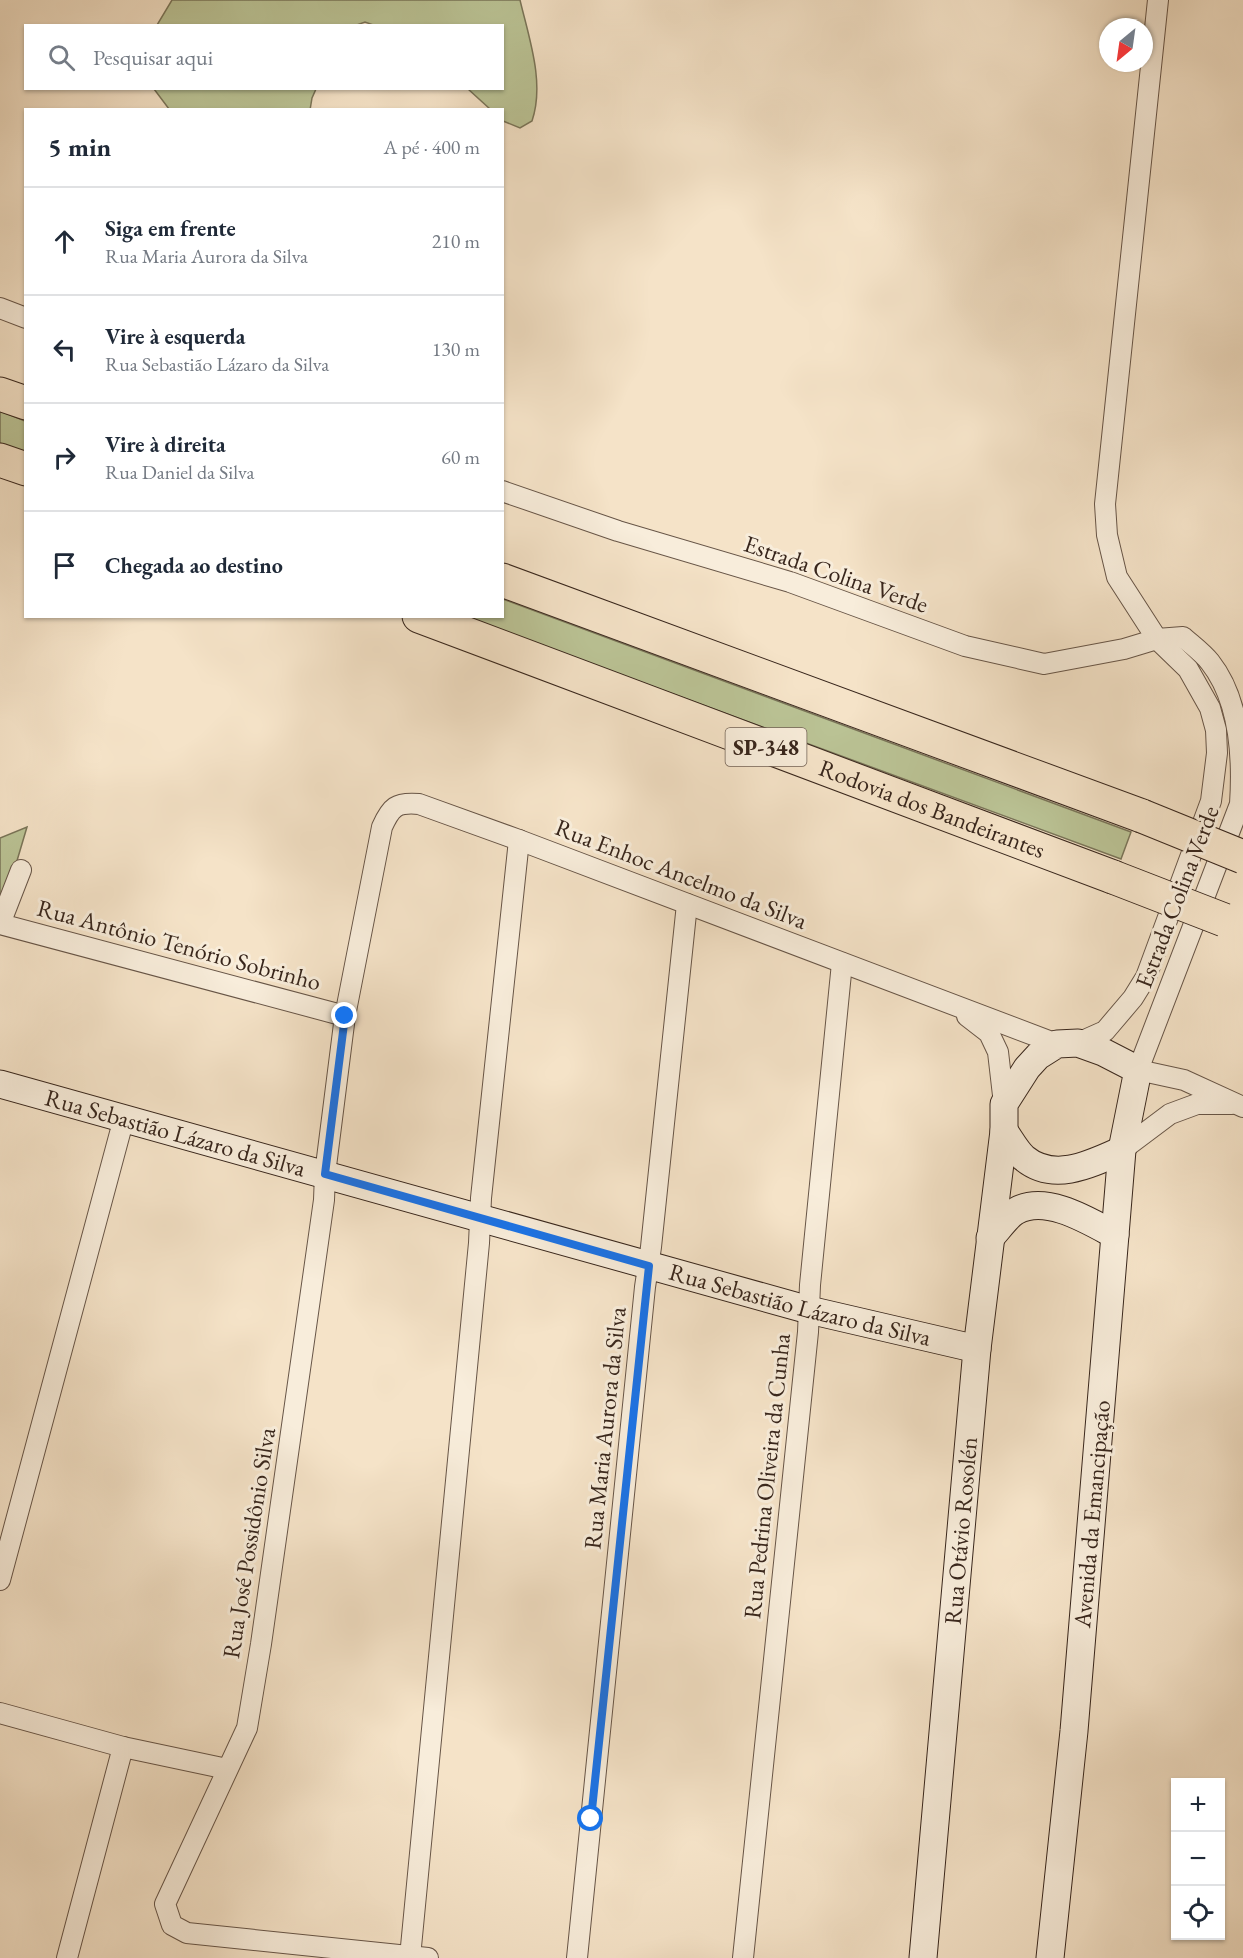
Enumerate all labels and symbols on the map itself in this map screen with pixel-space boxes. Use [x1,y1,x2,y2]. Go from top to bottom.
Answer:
north arrow [1099,18,1153,72]
street label: Estrada Colina Verde [740,527,932,620]
road number: SP-348 [726,728,807,766]
street label: Rodovia dos Bandeirantes [815,752,1049,865]
street label: Estrada Colina Verde [1128,801,1226,992]
street label: Rua Enhoc Ancelmo da Silva [551,811,812,936]
street label: Rua Antônio Tenório Sobrinho [34,892,324,997]
route end [331,1002,357,1028]
street label: Rua Sebastião Lázaro da Silva [42,1081,310,1184]
street label: Rua Sebastião Lázaro da Silva [666,1256,934,1353]
street label: Rua Maria Aurora da Silva [576,1305,633,1551]
street label: Rua Pedrina Oliveira da Cunha [736,1331,797,1620]
street label: Avenida da Emancipação [1066,1399,1117,1630]
street label: Rua José Possidônio Silva [215,1425,282,1661]
street label: Rua Otávio Rosolén [937,1435,984,1626]
route start [577,1805,603,1831]

